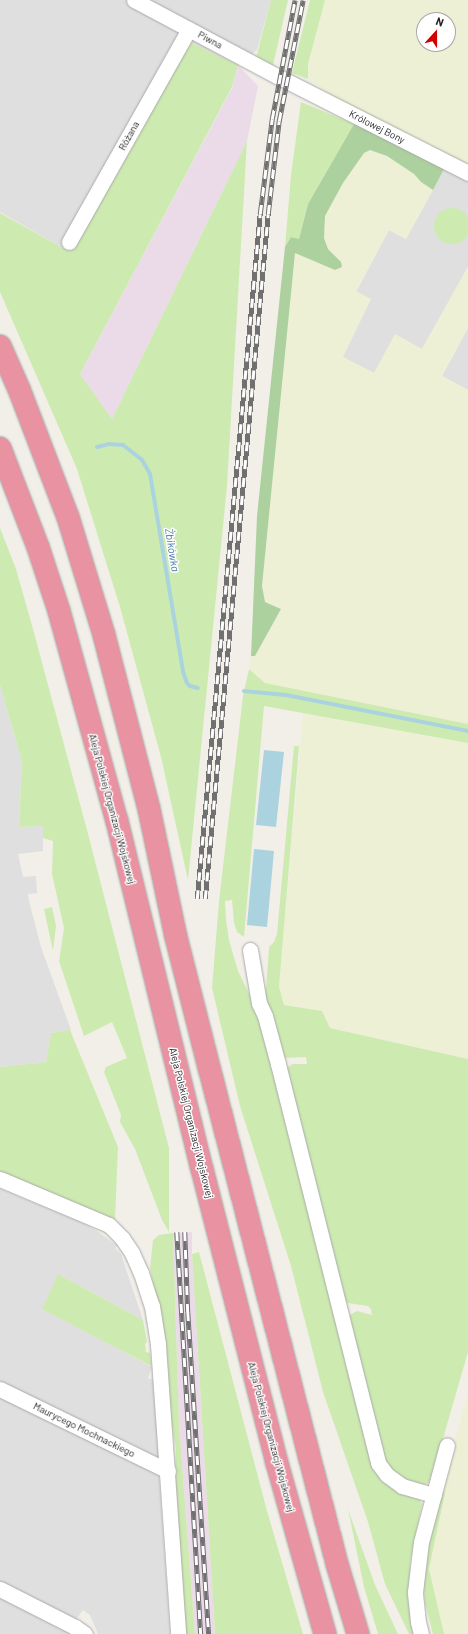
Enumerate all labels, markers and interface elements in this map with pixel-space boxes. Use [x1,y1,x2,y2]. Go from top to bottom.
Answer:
north arrow [416,12,456,52]
text: N [434,14,446,29]
street label: Piwna [196,29,224,51]
street label: Królowej Bony [347,108,407,146]
street label: Różana [116,119,142,153]
water label: Żbikówka [162,527,182,573]
street label: Aleja Polskiej Organizacji Wojskowej [86,733,138,885]
street label: Aleja Polskiej Organizacji Wojskowej [166,1047,216,1199]
street label: Aleja Polskiej Organizacji Wojskowej [245,1361,297,1513]
street label: Maurycego Mochnackiego [31,1400,137,1460]

